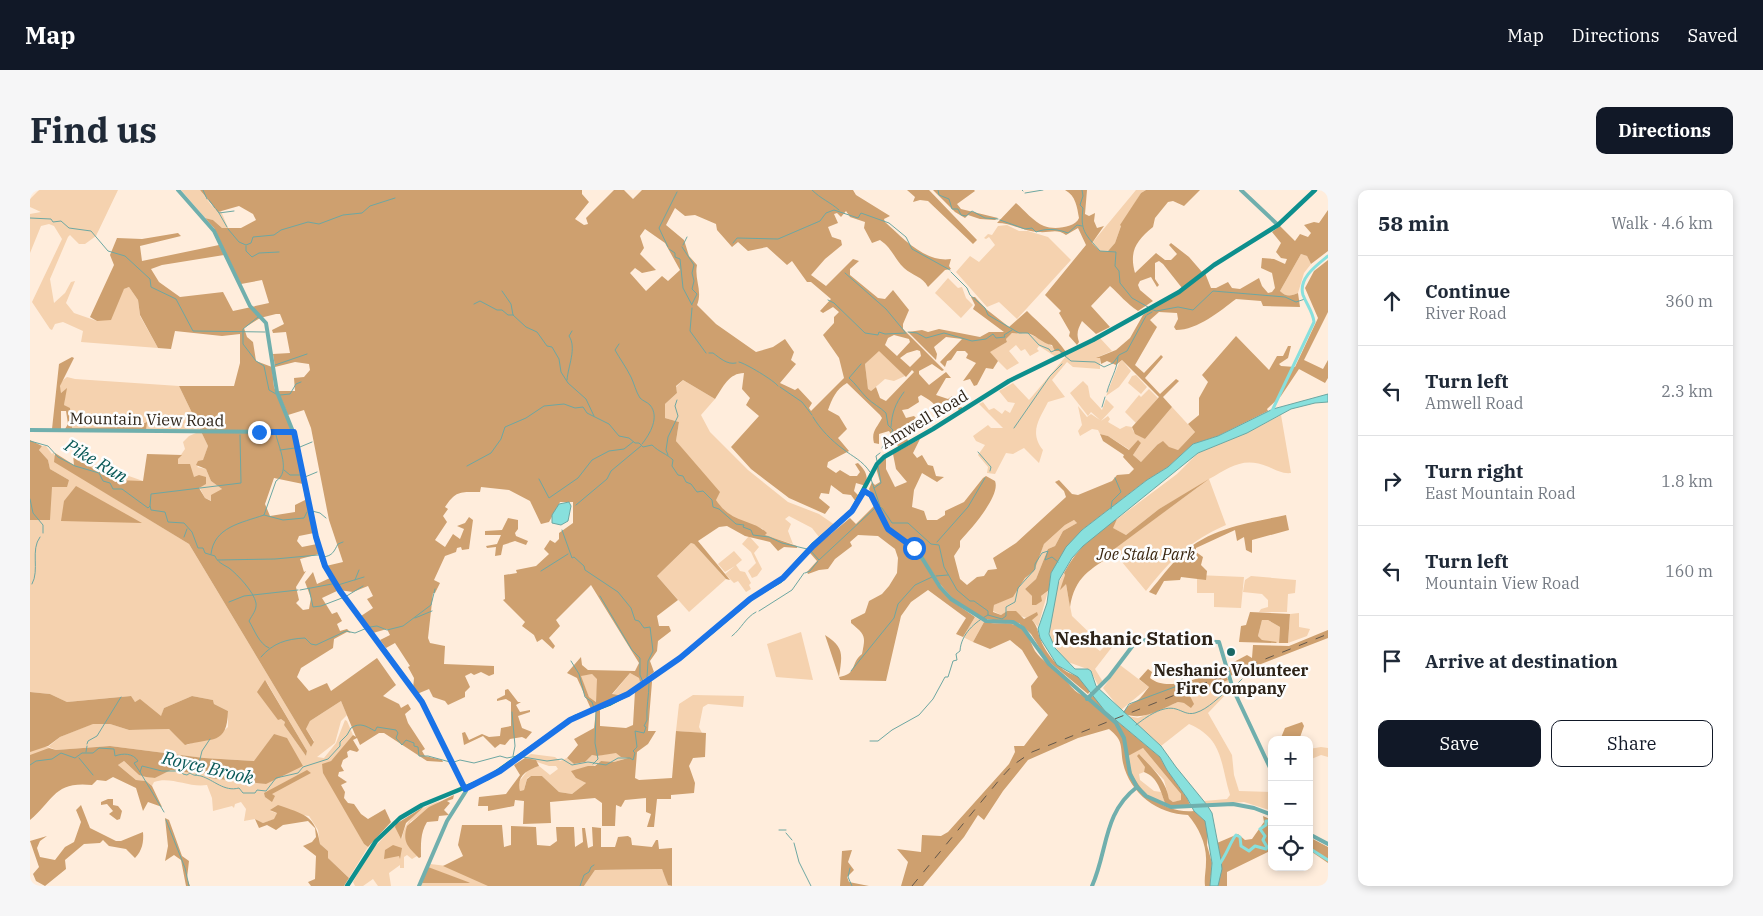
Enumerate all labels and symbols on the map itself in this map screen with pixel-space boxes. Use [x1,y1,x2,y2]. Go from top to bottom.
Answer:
street label: Amwell Road [877,385,972,453]
street label: Mountain View Road [69,408,225,430]
route end [248,421,271,444]
water label: Pike Run [60,433,133,488]
route start [903,537,926,560]
park label: Joe Stala Park [1096,544,1196,564]
district label: Neshanic Station [1054,626,1214,650]
marker: Neshanic Volunteer Fire Company [1225,646,1237,658]
place label: Neshanic Volunteer Fire Company [1154,660,1309,698]
water label: Royce Brook [159,746,257,789]

